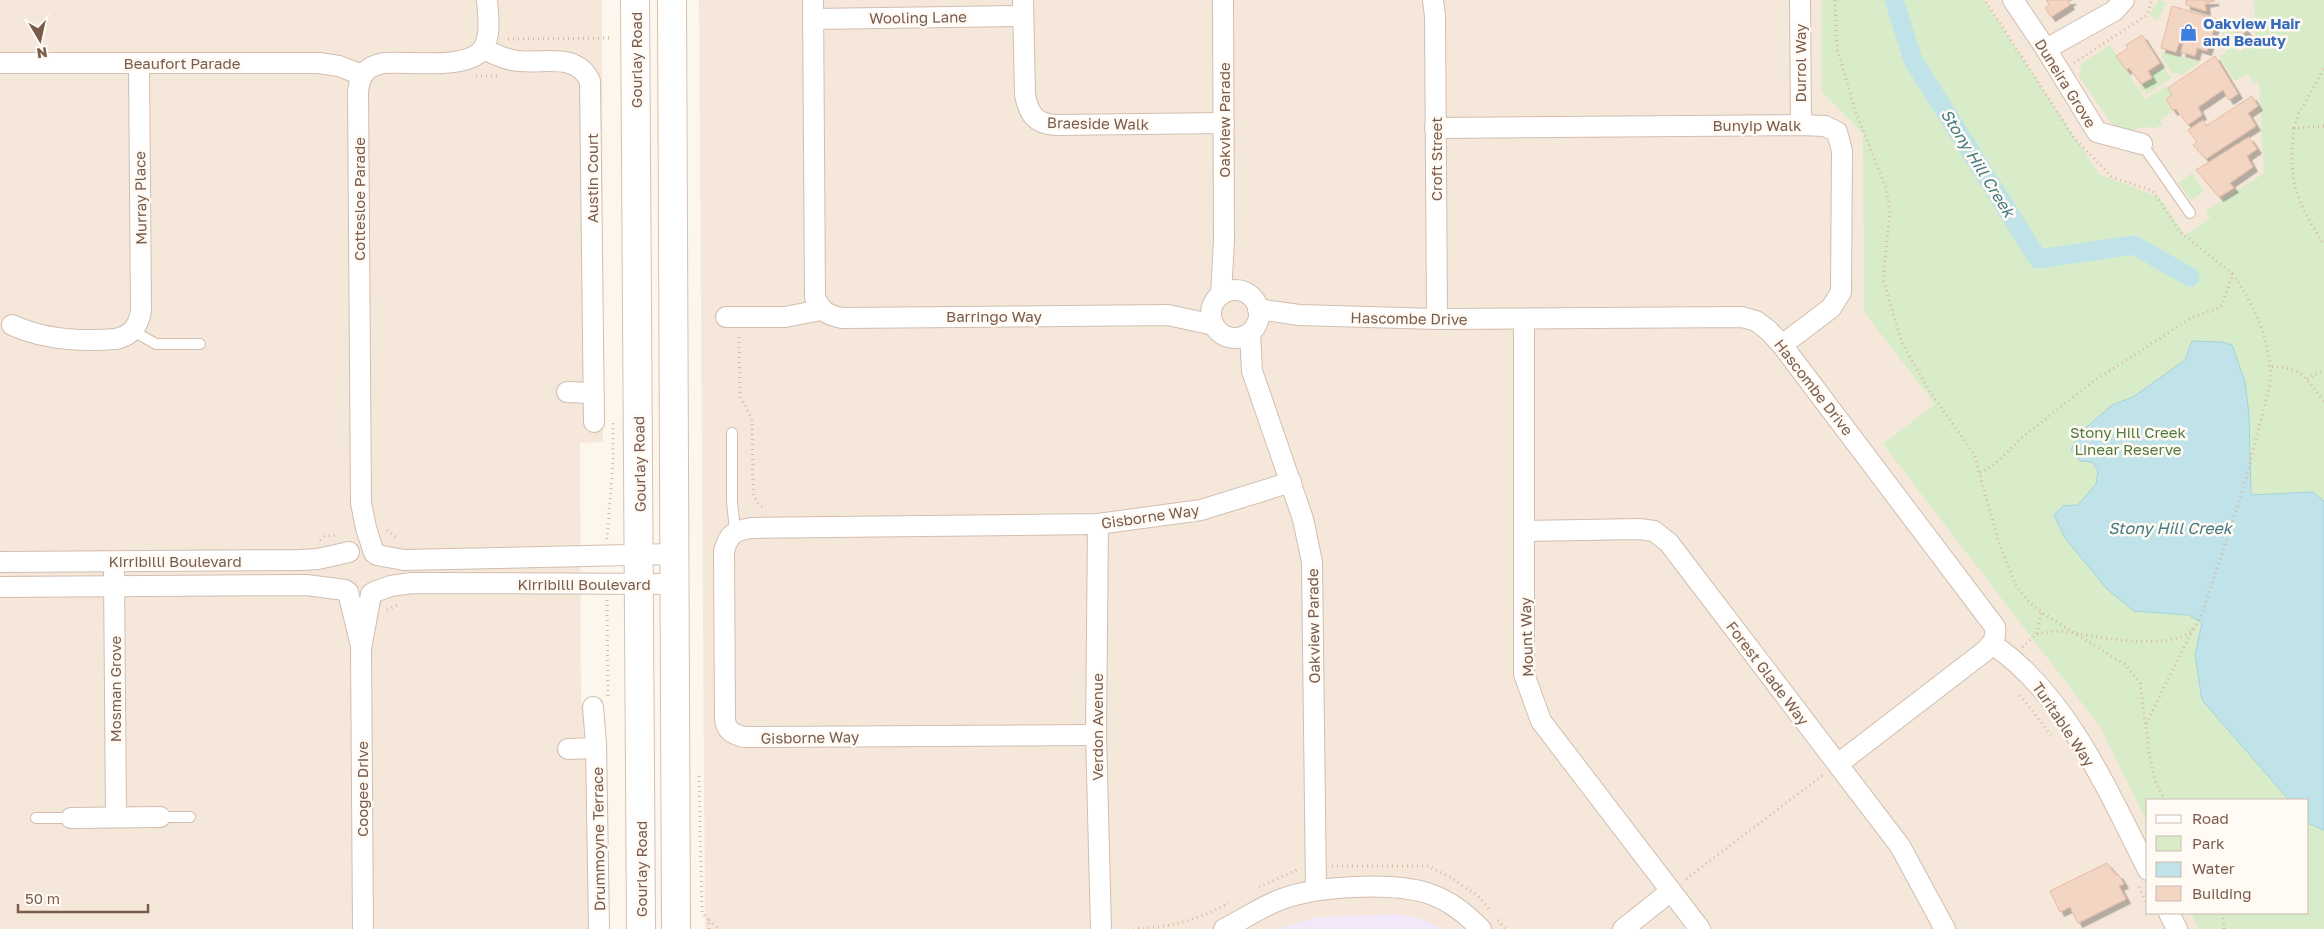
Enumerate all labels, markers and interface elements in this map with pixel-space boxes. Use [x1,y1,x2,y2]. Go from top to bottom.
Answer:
street label: Wooling Lane [869,7,967,27]
street label: Gourlay Road [627,12,645,108]
place label: Oakview Hair and Beauty [2203,14,2300,49]
north arrow [15,15,65,65]
shop icon: Oakview Hair and Beauty [2179,22,2199,42]
street label: Durrol Way [1791,23,1809,103]
street label: Duneira Grove [2032,35,2101,131]
text: N [36,44,49,63]
street label: Beaufort Parade [124,54,241,72]
street label: Oakview Parade [1215,62,1233,178]
water label: Stony Hill Creek [1937,105,2020,222]
street label: Braeside Walk [1047,113,1150,133]
street label: Bunyip Walk [1713,116,1802,134]
street label: Croft Street [1427,117,1445,201]
street label: Austin Court [583,133,601,223]
street label: Cottesloe Parade [350,137,368,261]
street label: Murray Place [130,151,150,245]
street label: Barringo Way [946,307,1043,325]
street label: Hascombe Drive [1350,308,1468,328]
street label: Hascombe Drive [1771,335,1857,439]
street label: Gourlay Road [629,416,649,512]
park label: Stony Hill Creek Linear Reserve [2070,423,2186,458]
street label: Gisborne Way [1100,500,1201,532]
water label: Stony Hill Creek [2108,518,2234,538]
street label: Kirribilli Boulevard [108,552,242,570]
street label: Oakview Parade [1303,568,1323,684]
street label: Kirribilli Boulevard [517,575,651,593]
street label: Mount Way [1516,596,1536,677]
street label: Forest Glade Way [1723,617,1813,729]
street label: Mosman Grove [106,636,124,742]
street label: Verdon Avenue [1088,673,1106,781]
street label: Turitable Way [2029,678,2099,770]
street label: Gisborne Way [761,727,860,747]
street label: Coogee Drive [353,741,371,837]
street label: Drummoyne Terrace [588,766,608,911]
legend [2146,799,2309,914]
text: Road [2192,809,2229,827]
street label: Gourlay Road [632,821,650,917]
text: Park [2192,834,2225,852]
text: Water [2192,859,2235,877]
scale bar [18,882,148,914]
text: Building [2192,884,2252,902]
text: 50 m [25,889,60,907]

